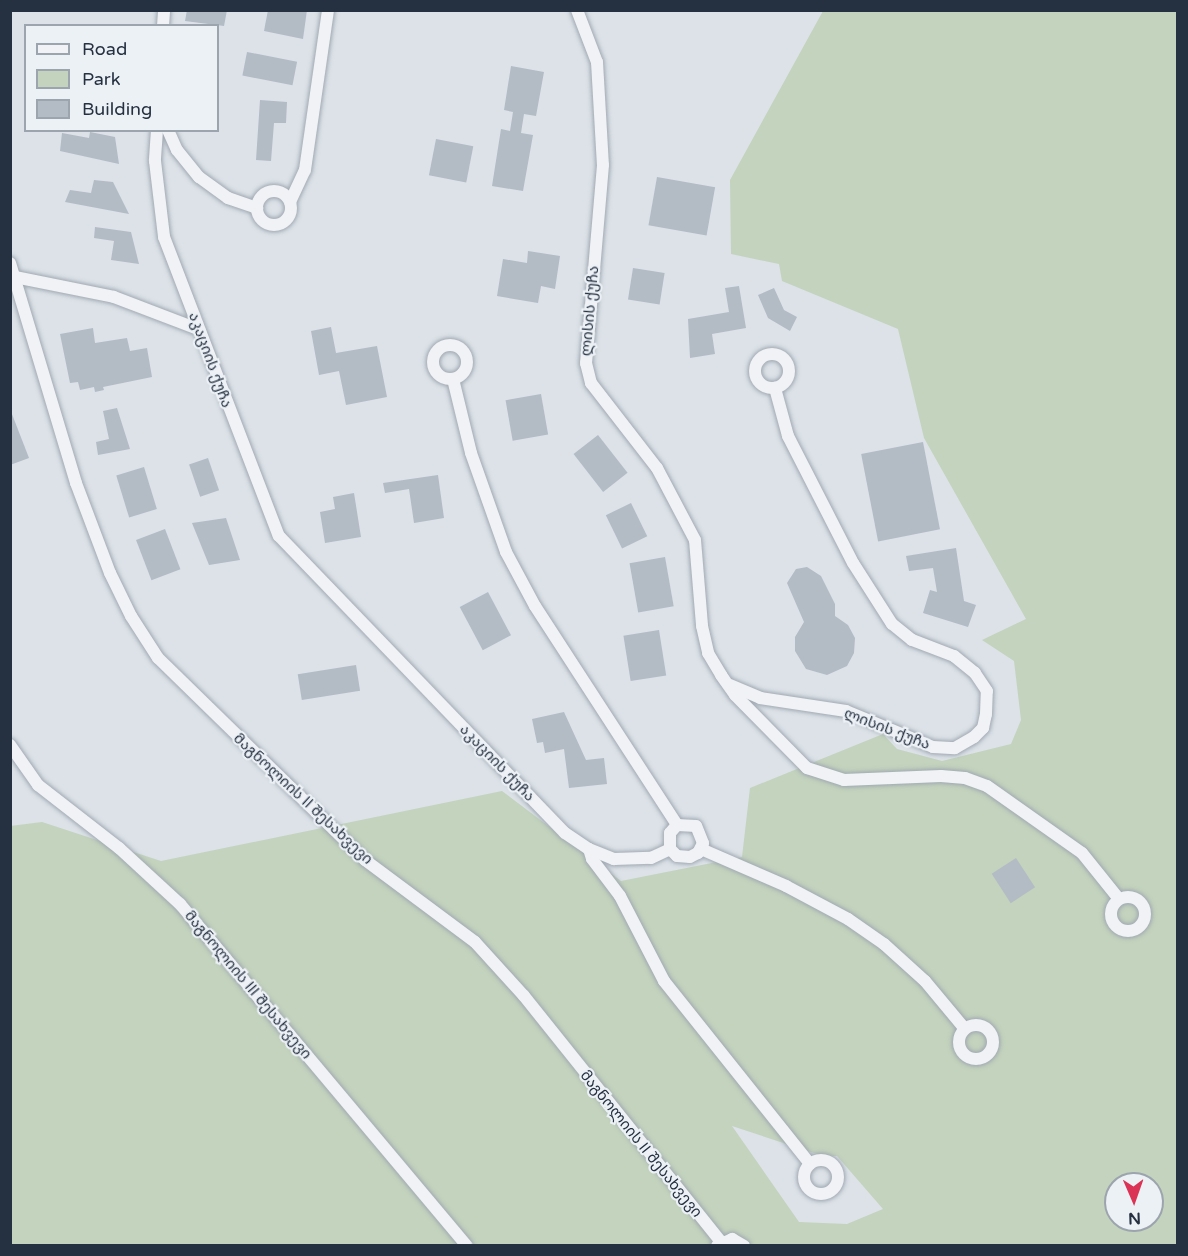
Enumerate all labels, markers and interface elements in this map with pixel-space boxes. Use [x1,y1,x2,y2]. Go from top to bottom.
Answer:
legend [24,24,219,132]
text: Road [82,38,127,60]
text: Park [82,68,120,90]
text: Building [82,98,152,120]
street label: ლისის ქუჩა [577,265,603,357]
street label: აკაციის ქუჩა [184,310,236,410]
street label: ლისის ქუჩა [841,704,933,754]
street label: აკაციის ქუჩა [456,721,538,805]
street label: მაგნოლიის II შესახვევი [230,730,376,868]
street label: მაგნოლიის III შესახვევი [181,907,315,1063]
street label: მაგნოლიის II შესახვევი [576,1067,706,1221]
north arrow [1104,1172,1164,1232]
text: N [1128,1208,1141,1228]

